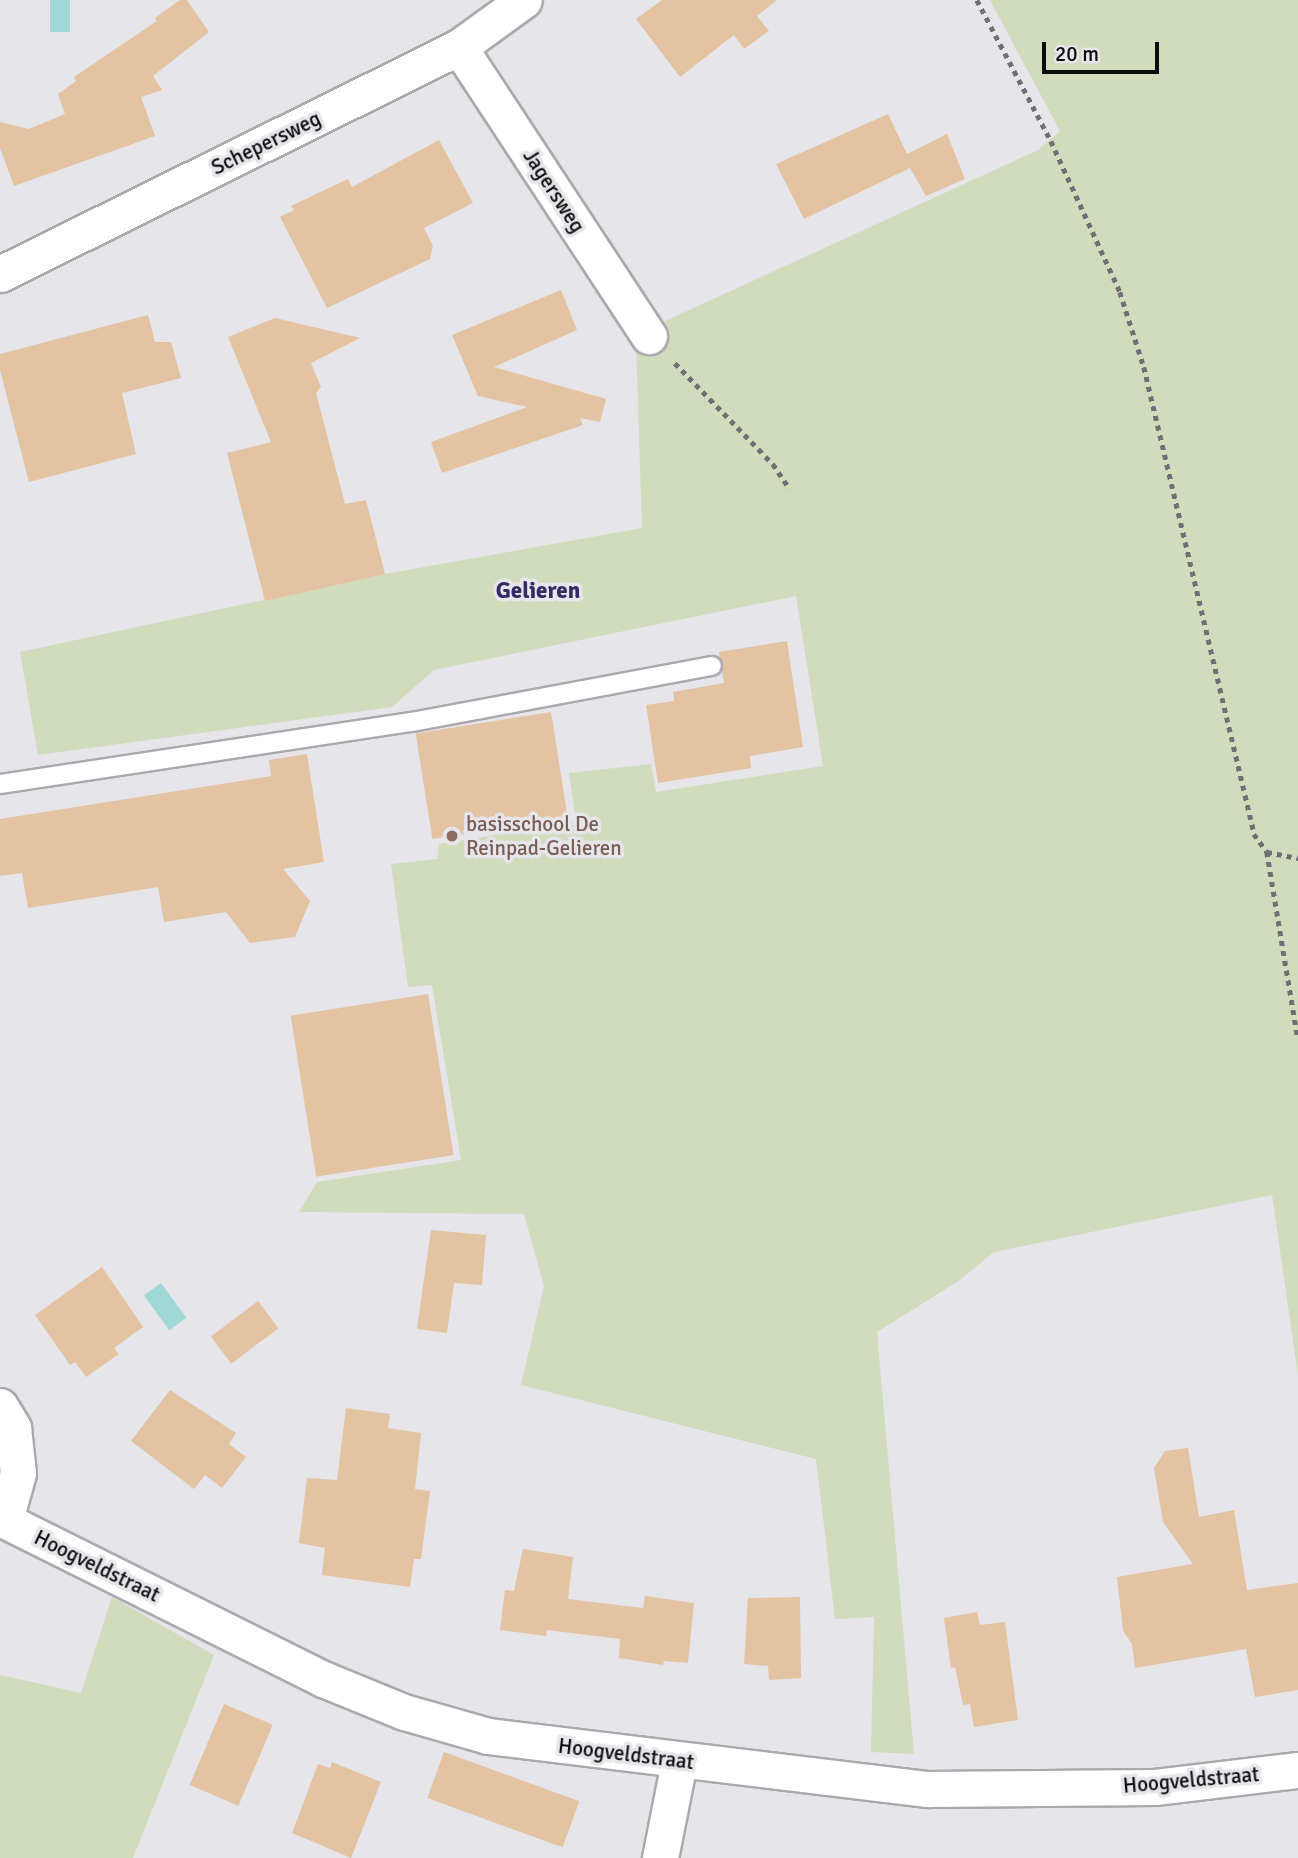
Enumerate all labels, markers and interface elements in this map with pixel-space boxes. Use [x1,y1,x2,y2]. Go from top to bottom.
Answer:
scale bar [1046,28,1163,72]
text: 20 m [1055,41,1099,67]
street label: Schepersweg [207,106,325,180]
street label: Jagersweg [518,145,590,237]
district label: Gelieren [496,577,580,605]
place label: basisschool De Reinpad-Gelieren [466,811,622,861]
marker: basisschool De Reinpad-Gelieren [444,828,460,844]
street label: Hoogveldstraat [30,1525,164,1607]
street label: Hoogveldstraat [557,1733,695,1775]
street label: Hoogveldstraat [1122,1761,1260,1799]

